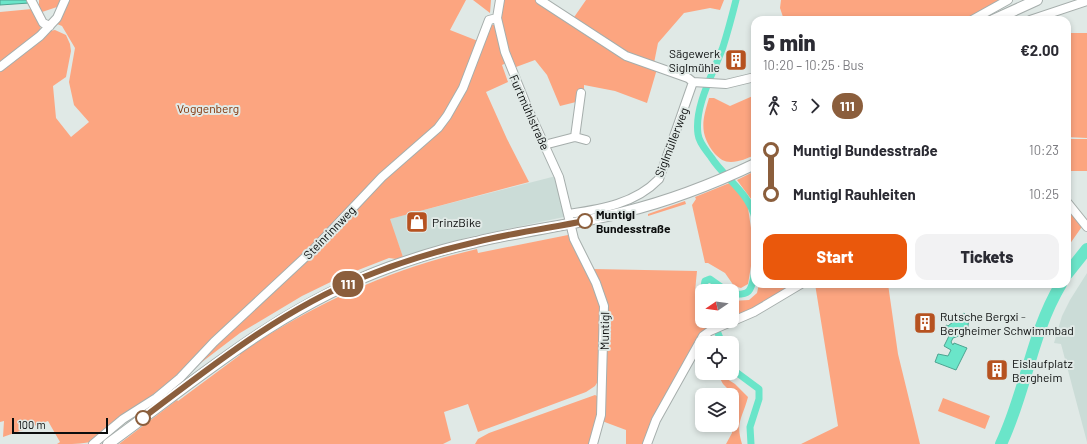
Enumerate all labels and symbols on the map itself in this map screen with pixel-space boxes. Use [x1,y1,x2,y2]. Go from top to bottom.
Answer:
place label: Sägewerk Siglmühle [669,46,720,74]
building icon: Sägewerk Siglmühle [723,47,749,73]
street label: Furtmühlstraße [507,72,553,152]
park label: Voggenberg [177,101,239,115]
street label: Siglmüllerweg [651,105,691,179]
street label: Steinrinnweg [300,202,358,262]
place label: Muntigl Bundesstraße [596,207,671,235]
shop icon: PrinzBike [404,209,430,235]
marker: Muntigl Bundesstraße [577,213,593,229]
place label: PrinzBike [432,215,481,229]
line badge: 111 [325,271,371,297]
north arrow [695,284,739,328]
place label: Rutsche Bergxi - Bergheimer Schwimmbad [940,309,1074,337]
building icon: Rutsche Bergxi - Bergheimer Schwimmbad [912,310,938,336]
street label: Muntigl [597,312,611,350]
place label: Eislaufplatz Bergheim [1012,356,1073,384]
building icon: Eislaufplatz Bergheim [984,357,1010,383]
unlabelled marker [135,410,151,426]
scale bar [12,416,108,435]

